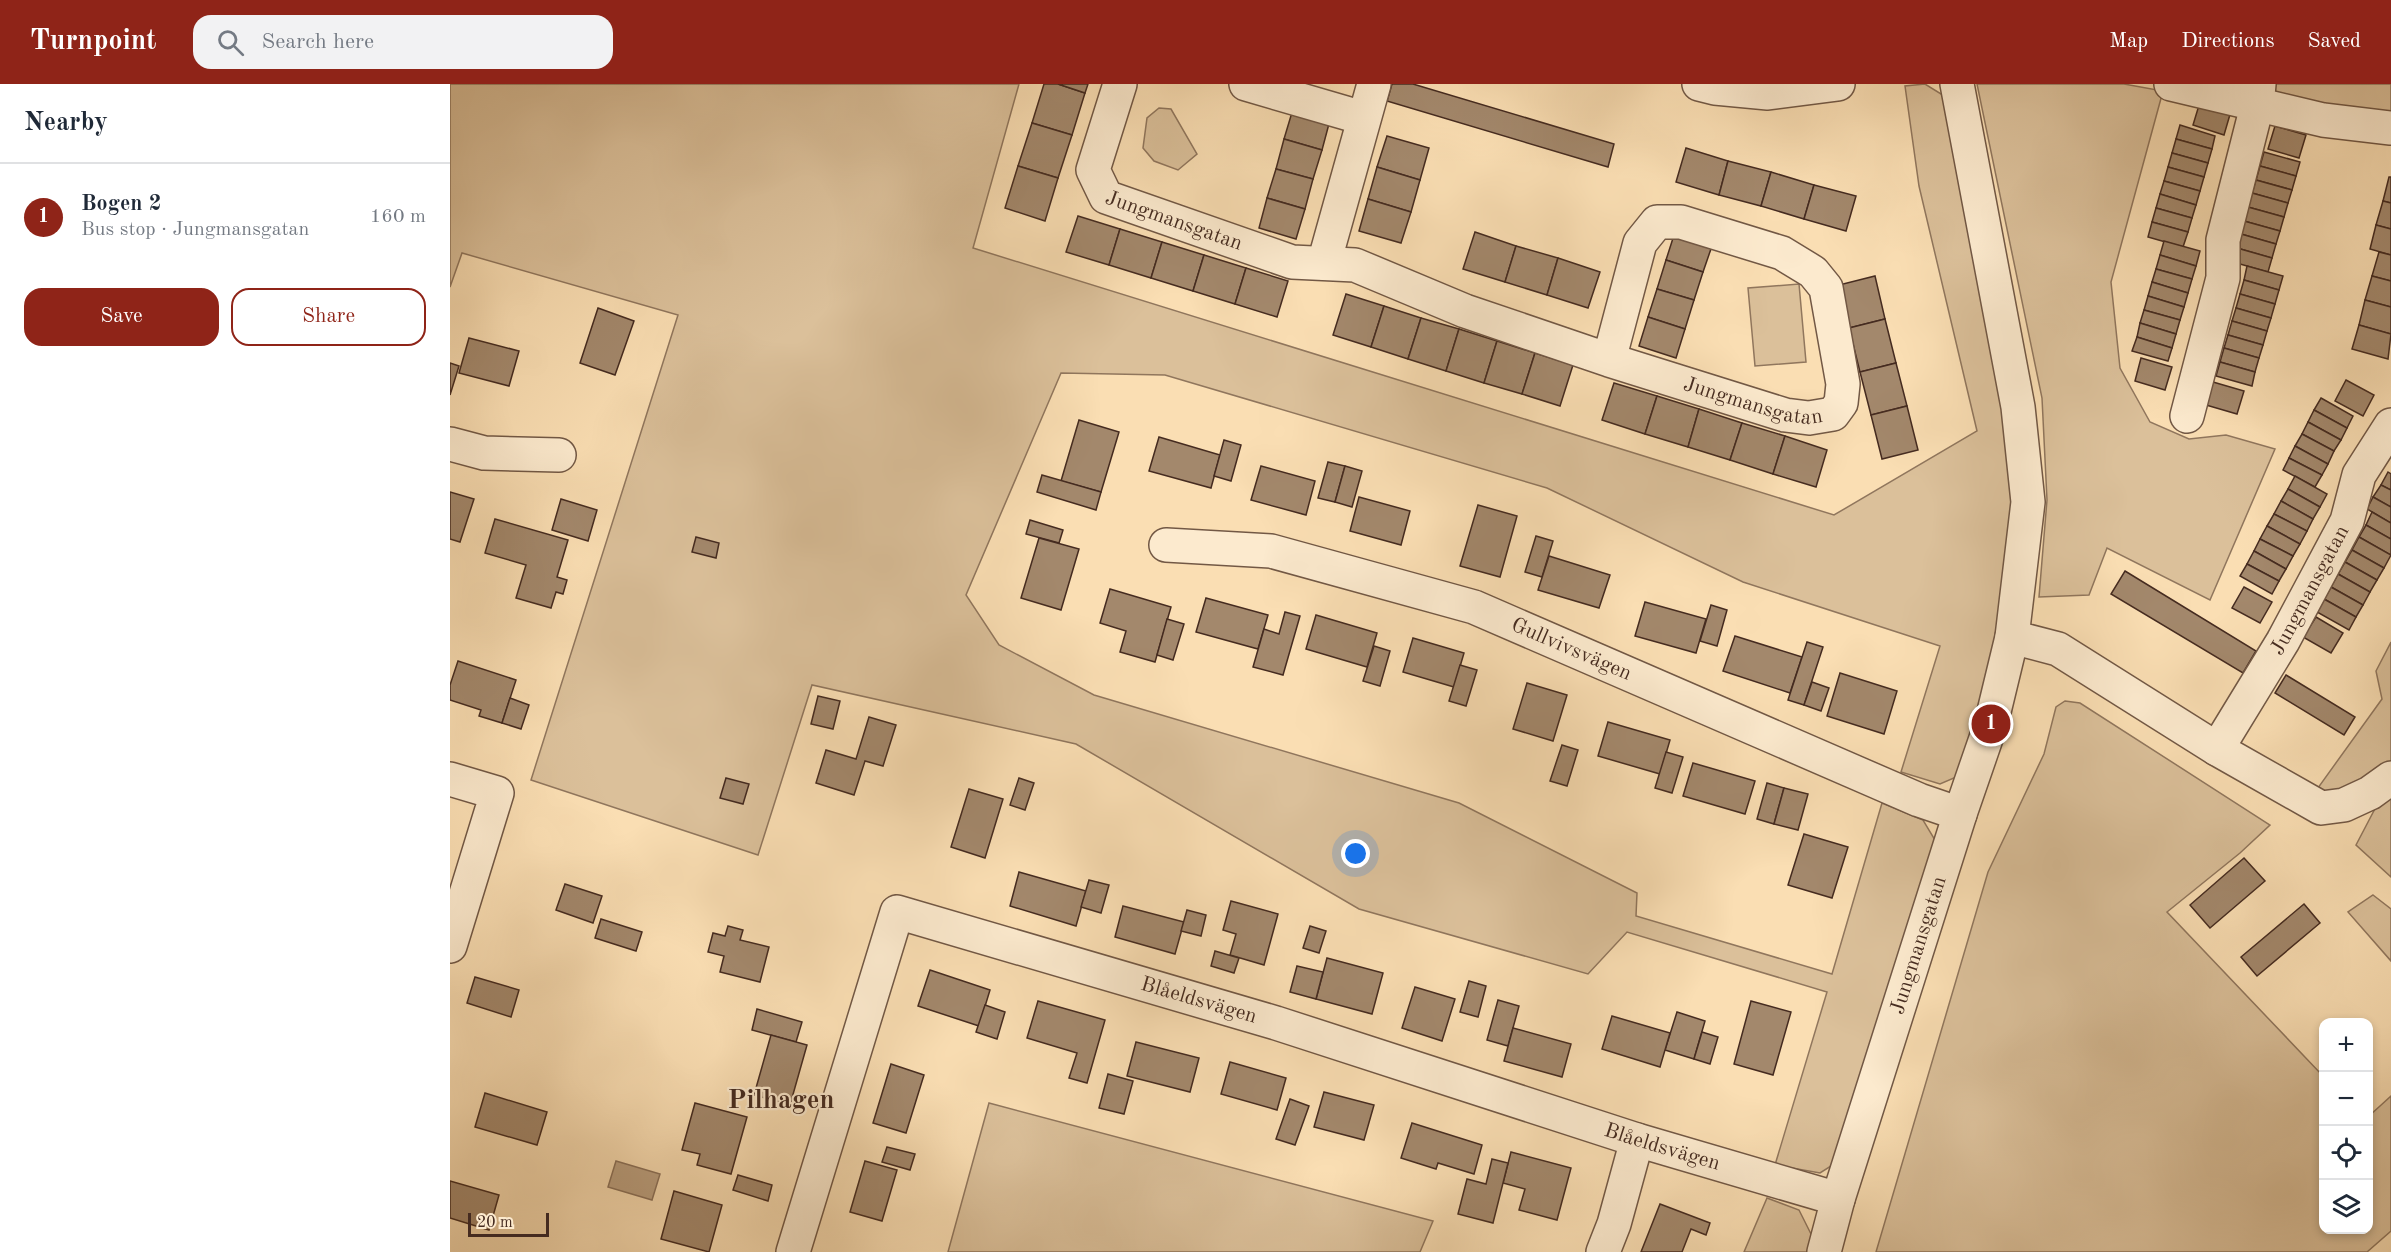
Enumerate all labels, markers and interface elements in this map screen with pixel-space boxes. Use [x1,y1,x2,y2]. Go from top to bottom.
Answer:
search box [193,15,613,69]
icon: search [214,26,247,59]
text: Turnpoint [30,28,157,56]
text: Search here [262,31,374,53]
text: Map [2109,31,2148,52]
text: Directions [2181,31,2275,52]
text: Saved [2308,31,2361,52]
text: Nearby [24,110,108,136]
street label: Jungmansgatan [1103,187,1245,254]
text: Bogen 2 [81,193,161,215]
text: 1 [38,207,49,227]
text: 160 m [370,207,426,227]
text: Bus stop · Jungmansgatan [81,220,309,240]
button: Save [24,288,219,346]
button: Share [231,288,426,346]
street label: Jungmansgatan [1681,373,1824,429]
street label: Jungmansgatan [2267,522,2353,659]
street label: Gullvivsvägen [1508,614,1635,685]
pin: 1 [1972,702,2010,746]
your location [1341,839,1370,868]
street label: Jungmansgatan [1887,874,1950,1017]
street label: Blåeldsvägen [1138,973,1259,1027]
map controls [2319,1018,2373,1234]
button: + [2319,1018,2373,1072]
button: − [2319,1072,2373,1126]
district label: Pilhagen [728,1087,834,1114]
street label: Blåeldsvägen [1602,1120,1722,1174]
button: locate [2319,1126,2373,1180]
button: layers [2319,1180,2373,1234]
scale bar [468,1210,549,1238]
text: 20 m [477,1215,513,1231]

